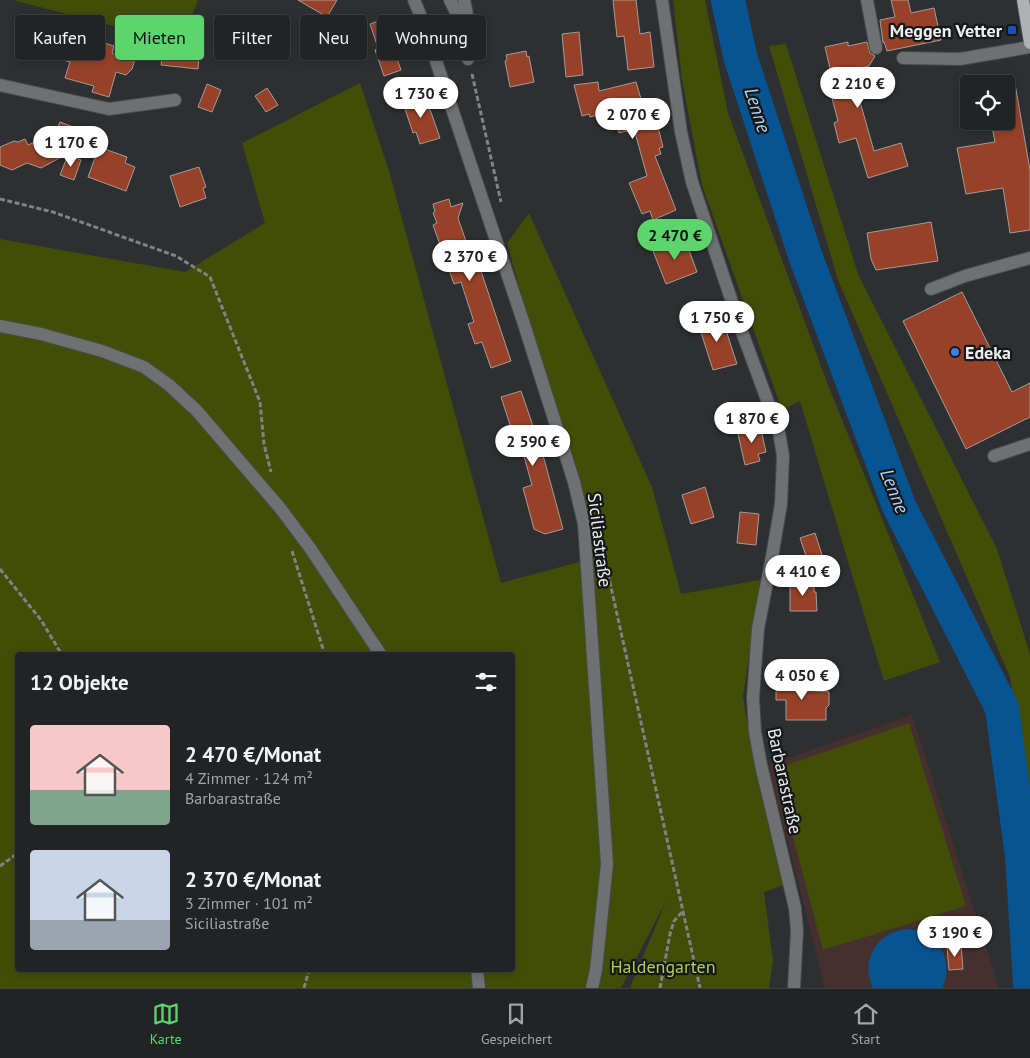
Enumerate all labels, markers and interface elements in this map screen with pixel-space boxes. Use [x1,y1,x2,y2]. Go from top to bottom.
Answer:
chip: Kaufen [15,15,105,60]
chip: Mieten [115,15,204,60]
chip: Filter [214,15,290,60]
chip: Neu [300,15,367,60]
chip: Wohnung [377,15,486,60]
place label: Meggen Vetter [890,19,1003,42]
marker: Meggen Vetter [1006,24,1018,36]
pin: 2 210 € [812,66,904,109]
text: 2 210 € [831,73,885,93]
map controls [960,75,1015,130]
button: locate [960,75,1015,130]
pin: 1 730 € [375,76,467,119]
text: 1 730 € [394,83,448,103]
water label: Lenne [739,84,777,136]
pin: 2 070 € [587,98,679,140]
text: 2 070 € [606,104,660,124]
pin: 1 170 € [25,126,117,168]
text: 1 170 € [44,132,98,152]
pin: 2 470 € [629,218,721,261]
text: 2 470 € [648,225,702,245]
pin: 2 370 € [424,240,516,282]
text: 2 370 € [443,246,497,266]
pin: 1 750 € [671,300,763,343]
text: 1 750 € [690,307,744,327]
place label: Edeka [965,341,1011,364]
marker: Edeka [949,346,961,358]
pin: 1 870 € [706,402,798,444]
text: 1 870 € [725,408,779,428]
pin: 2 590 € [487,424,579,467]
text: 2 590 € [506,431,560,451]
water label: Lenne [875,465,915,517]
street label: Siciliastraße [583,492,617,588]
pin: 4 410 € [757,554,849,597]
text: 4 410 € [776,561,830,581]
pin: 4 050 € [756,658,848,701]
text: 4 050 € [775,665,829,685]
icon: filters [472,668,500,696]
text: 12 Objekte [30,669,129,696]
street label: Barbarastraße [763,726,807,836]
text: 2 470 €/Monat [185,741,321,768]
icon: home [70,745,130,805]
text: 4 Zimmer · 124 m² [185,768,313,788]
text: Barbarastraße [185,788,281,808]
text: 2 370 €/Monat [185,866,321,893]
icon: home [70,870,130,930]
text: 3 Zimmer · 101 m² [185,893,313,913]
text: Siciliastraße [185,913,269,933]
pin: 3 190 € [909,916,1001,958]
text: 3 190 € [928,922,982,942]
park label: Haldengarten [610,955,716,978]
tab: Karte [150,1000,182,1048]
tab: Gespeichert [481,1000,552,1048]
tab: Start [851,1000,880,1048]

